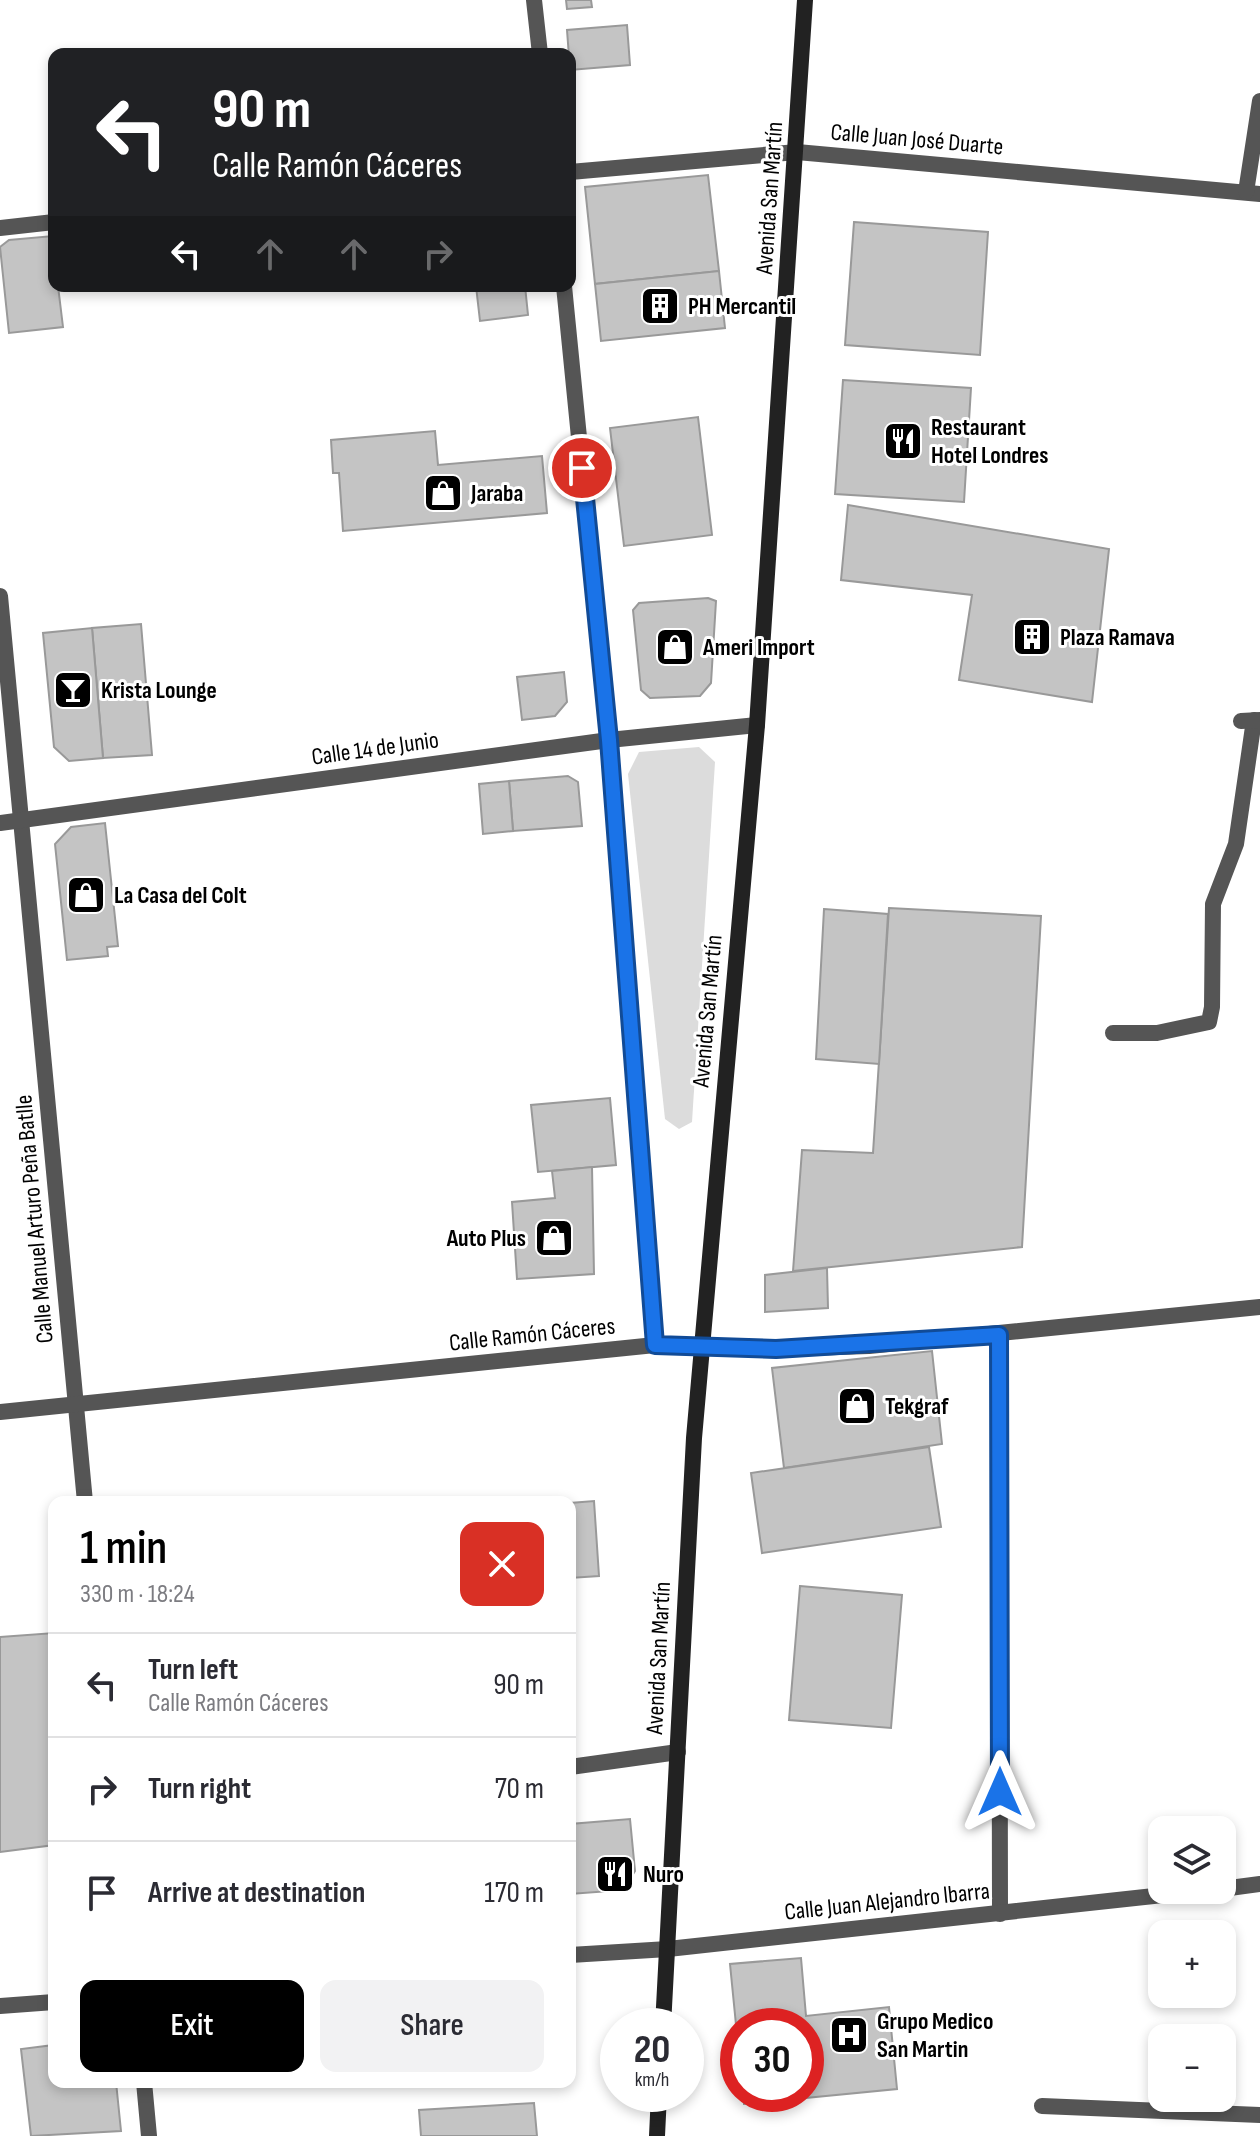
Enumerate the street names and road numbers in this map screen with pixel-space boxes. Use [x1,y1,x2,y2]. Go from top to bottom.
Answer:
street label: Calle Juan José Duarte [829,118,1004,161]
street label: Avenida San Martín [750,121,789,276]
street label: Calle 14 de Junio [310,725,441,772]
street label: Avenida San Martín [686,934,729,1089]
street label: Calle Manuel Arturo Peña Batlle [9,1094,60,1344]
street label: Calle Ramón Cáceres [448,1311,616,1358]
street label: Avenida San Martín [640,1581,677,1736]
street label: Calle Juan Alejandro lbarra [783,1876,991,1927]

